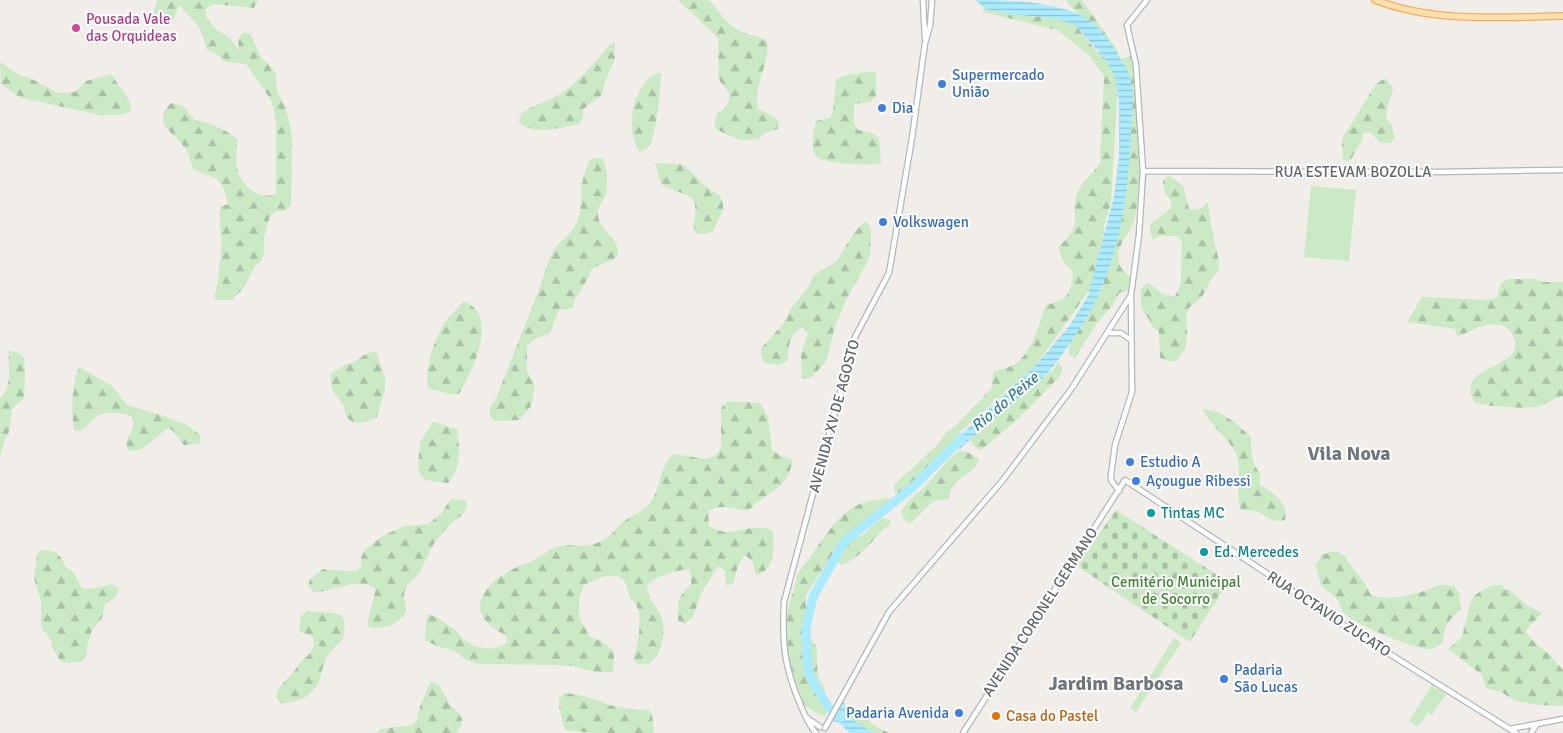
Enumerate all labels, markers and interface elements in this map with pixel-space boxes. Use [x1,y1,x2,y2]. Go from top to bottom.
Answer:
place label: Pousada Vale das Orquideas [86,10,177,45]
marker: Pousada Vale das Orquideas [70,22,82,34]
place label: Supermercado União [952,66,1045,101]
marker: Supermercado União [936,78,948,90]
place label: Dia [892,99,913,117]
marker: Dia [876,102,888,114]
street label: RUA ESTEVAM BOZOLLA [1275,163,1431,181]
place label: Volkswagen [893,213,969,231]
marker: Volkswagen [877,216,889,228]
street label: AVENIDA XV DE AGOSTO [805,337,863,494]
water label: Rio do Peixe [967,367,1044,436]
district label: Vila Nova [1307,441,1391,466]
place label: Estudio A [1140,453,1201,471]
marker: Estudio A [1124,456,1136,468]
place label: Açougue Ribessi [1146,472,1251,490]
marker: Açougue Ribessi [1130,475,1142,487]
place label: Tintas MC [1161,504,1225,522]
marker: Tintas MC [1145,507,1157,519]
street label: AVENIDA CORONEL GERMANO [979,524,1101,700]
place label: Ed. Mercedes [1214,543,1299,561]
marker: Ed. Mercedes [1198,546,1210,558]
street label: RUA OCTAVIO ZUCATO [1264,567,1394,661]
park label: Cemitério Municipal de Socorro [1111,573,1241,608]
place label: Padaria São Lucas [1234,661,1298,696]
district label: Jardim Barbosa [1048,671,1184,696]
marker: Padaria São Lucas [1218,673,1230,685]
place label: Padaria Avenida [846,704,949,722]
marker: Padaria Avenida [953,707,965,719]
place label: Casa do Pastel [1006,707,1098,725]
marker: Casa do Pastel [990,710,1002,722]

